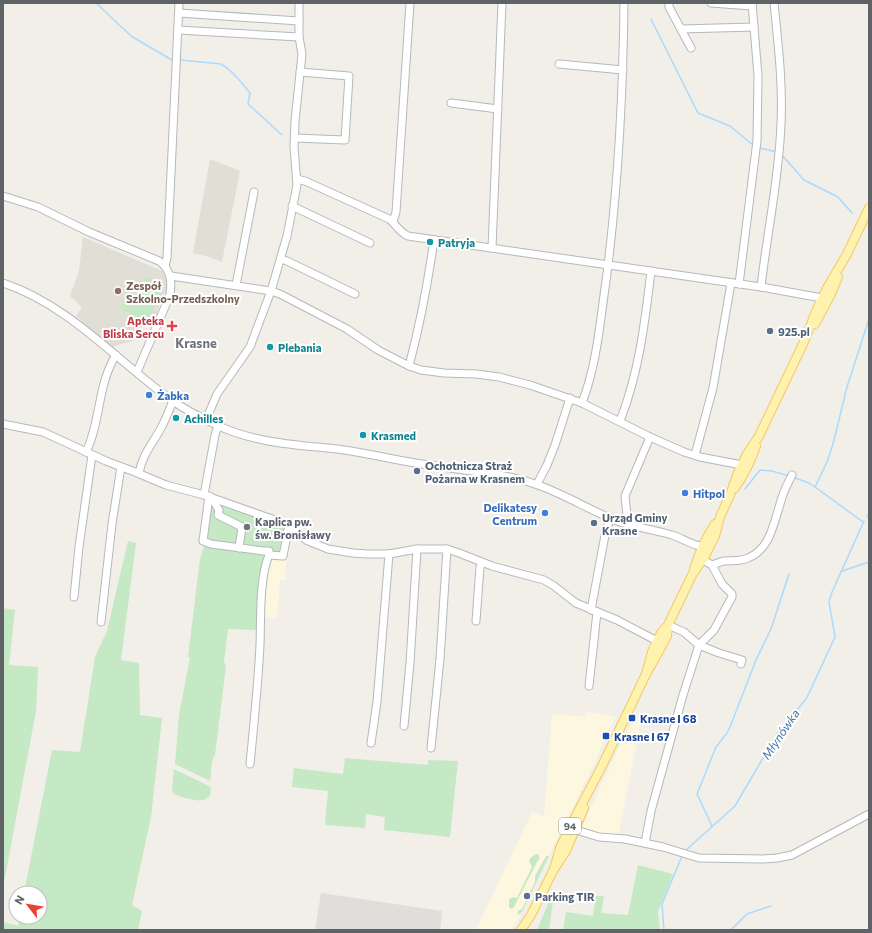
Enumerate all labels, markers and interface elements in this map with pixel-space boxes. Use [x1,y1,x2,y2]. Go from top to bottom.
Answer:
place label: Patryja [438,236,475,249]
marker: Patryja [425,237,435,247]
place label: Zespół Szkolno-Przedszkolny [126,279,240,305]
marker: Zespół Szkolno-Przedszkolny [113,286,123,296]
place label: Apteka Bliska Sercu [103,314,164,340]
marker: Apteka Bliska Sercu [167,321,177,331]
place label: 925.pl [778,325,810,338]
marker: 925.pl [765,326,775,336]
district label: Krasne [175,335,217,351]
place label: Plebania [278,341,322,354]
marker: Plebania [265,342,275,352]
place label: Żabka [157,389,189,402]
marker: Żabka [144,390,154,400]
place label: Achilles [184,412,223,425]
marker: Achilles [171,413,181,423]
place label: Krasmed [371,429,416,442]
marker: Krasmed [358,430,368,440]
place label: Ochotnicza Straż Pożarna w Krasnem [425,459,525,485]
marker: Ochotnicza Straż Pożarna w Krasnem [412,466,422,476]
place label: Hitpol [693,487,725,500]
marker: Hitpol [680,488,690,498]
place label: Delikatesy Centrum [484,501,537,527]
marker: Delikatesy Centrum [540,508,550,518]
place label: Urząd Gminy Krasne [602,511,668,537]
place label: Kaplica pw. św. Bronisławy [255,515,331,541]
marker: Urząd Gminy Krasne [589,518,599,528]
marker: Kaplica pw. św. Bronisławy [242,522,252,532]
water label: Młynówka [758,706,802,762]
place label: Krasne I 68 [640,712,697,725]
marker: Krasne I 68 [627,713,637,723]
place label: Krasne I 67 [614,730,670,743]
marker: Krasne I 67 [601,731,611,741]
road number: 94 [559,818,581,834]
north arrow [8,885,48,925]
place label: Parking TIR [535,890,595,903]
marker: Parking TIR [522,891,532,901]
text: N [11,893,27,906]

